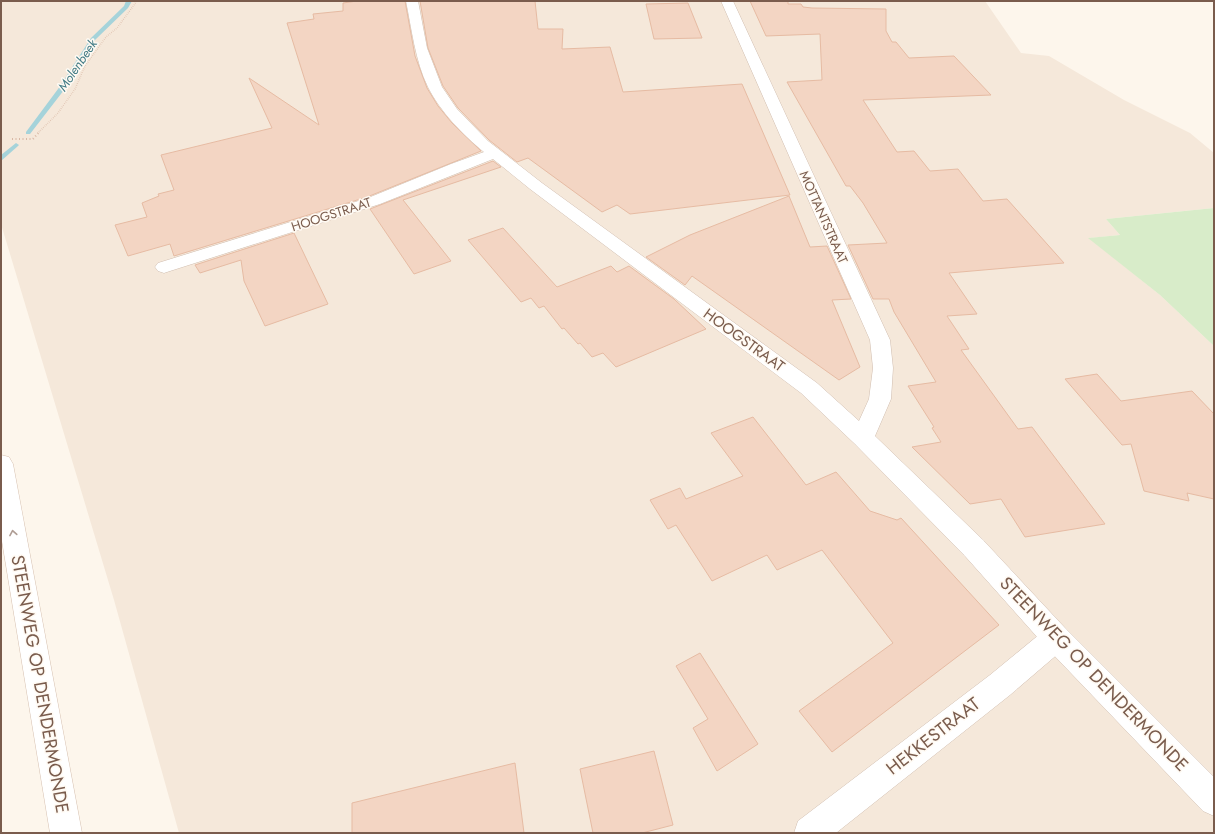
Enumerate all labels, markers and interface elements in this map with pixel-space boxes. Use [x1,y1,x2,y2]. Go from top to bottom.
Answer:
water label: Molenbeek [53,35,102,95]
street label: MOTTANTSTRAAT [795,168,852,266]
street label: HOOGSTRAAT [289,193,374,236]
street label: HOOGSTRAAT [699,303,789,377]
one-way arrow [9,530,18,536]
street label: STEENWEG OP DENDERMONDE [4,553,76,815]
street label: STEENWEG OP DENDERMONDE [994,571,1194,777]
street label: HEKKESTRAAT [881,691,986,781]

